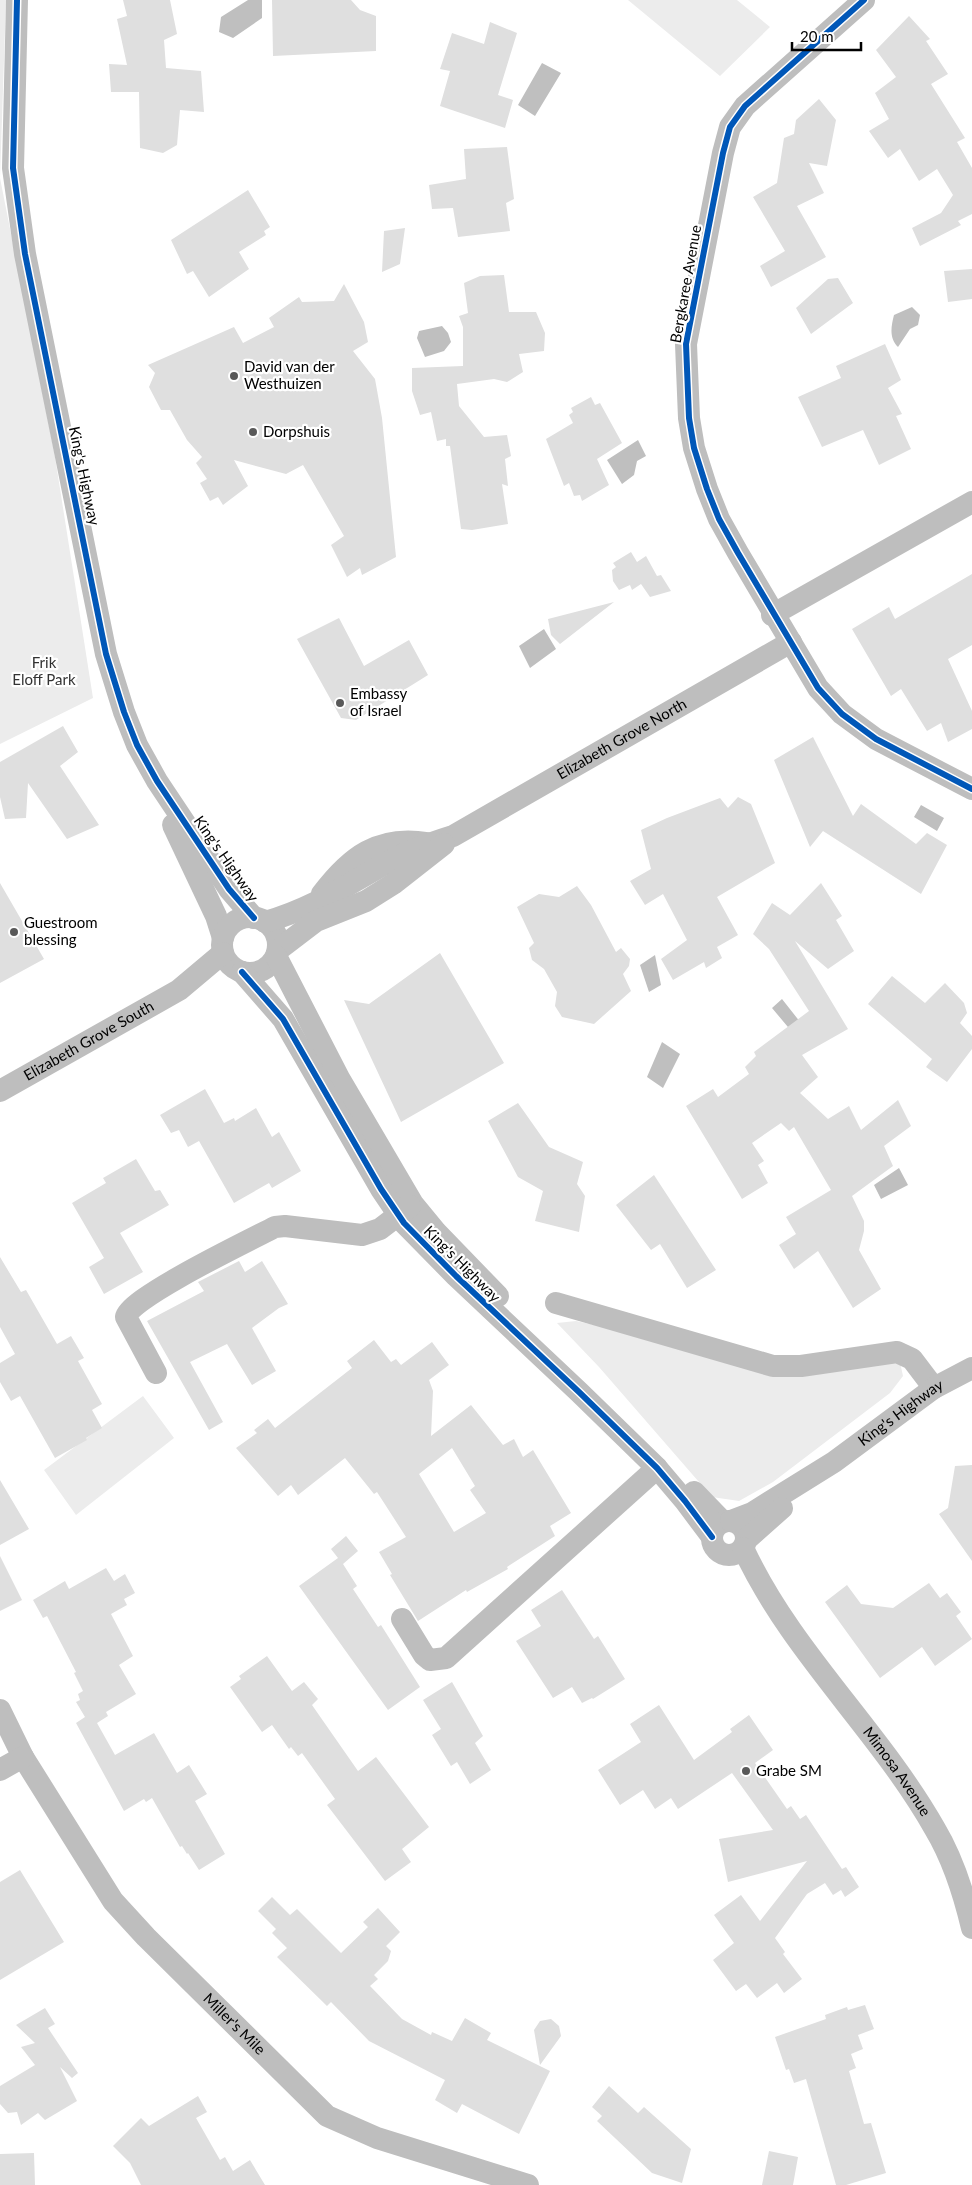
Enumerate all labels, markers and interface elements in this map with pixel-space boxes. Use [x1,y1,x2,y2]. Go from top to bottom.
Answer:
scale bar [792,20,861,52]
text: 20 m [800,27,834,45]
street label: Bergkaree Avenue [666,223,704,344]
place label: David van der Westhuizen [244,357,335,392]
marker: David van der Westhuizen [228,370,240,382]
place label: Dorpshuis [263,422,330,440]
street label: King's Highway [66,425,104,527]
marker: Dorpshuis [247,426,259,438]
park label: Frik Eloff Park [12,653,76,688]
place label: Embassy of Israel [350,684,407,719]
street label: Elizabeth Grove North [553,694,689,783]
marker: Embassy of Israel [334,697,346,709]
street label: King's Highway [191,812,263,905]
place label: Guestroom blessing [24,913,97,948]
marker: Guestroom blessing [8,926,20,938]
street label: Elizabeth Grove South [20,996,156,1084]
street label: King's Highway [421,1221,505,1305]
street label: King's Highway [854,1375,946,1449]
street label: Mimosa Avenue [860,1723,935,1819]
place label: Grabe SM [756,1761,822,1779]
marker: Grabe SM [740,1765,752,1777]
street label: Miller's Mile [200,1989,270,2058]

